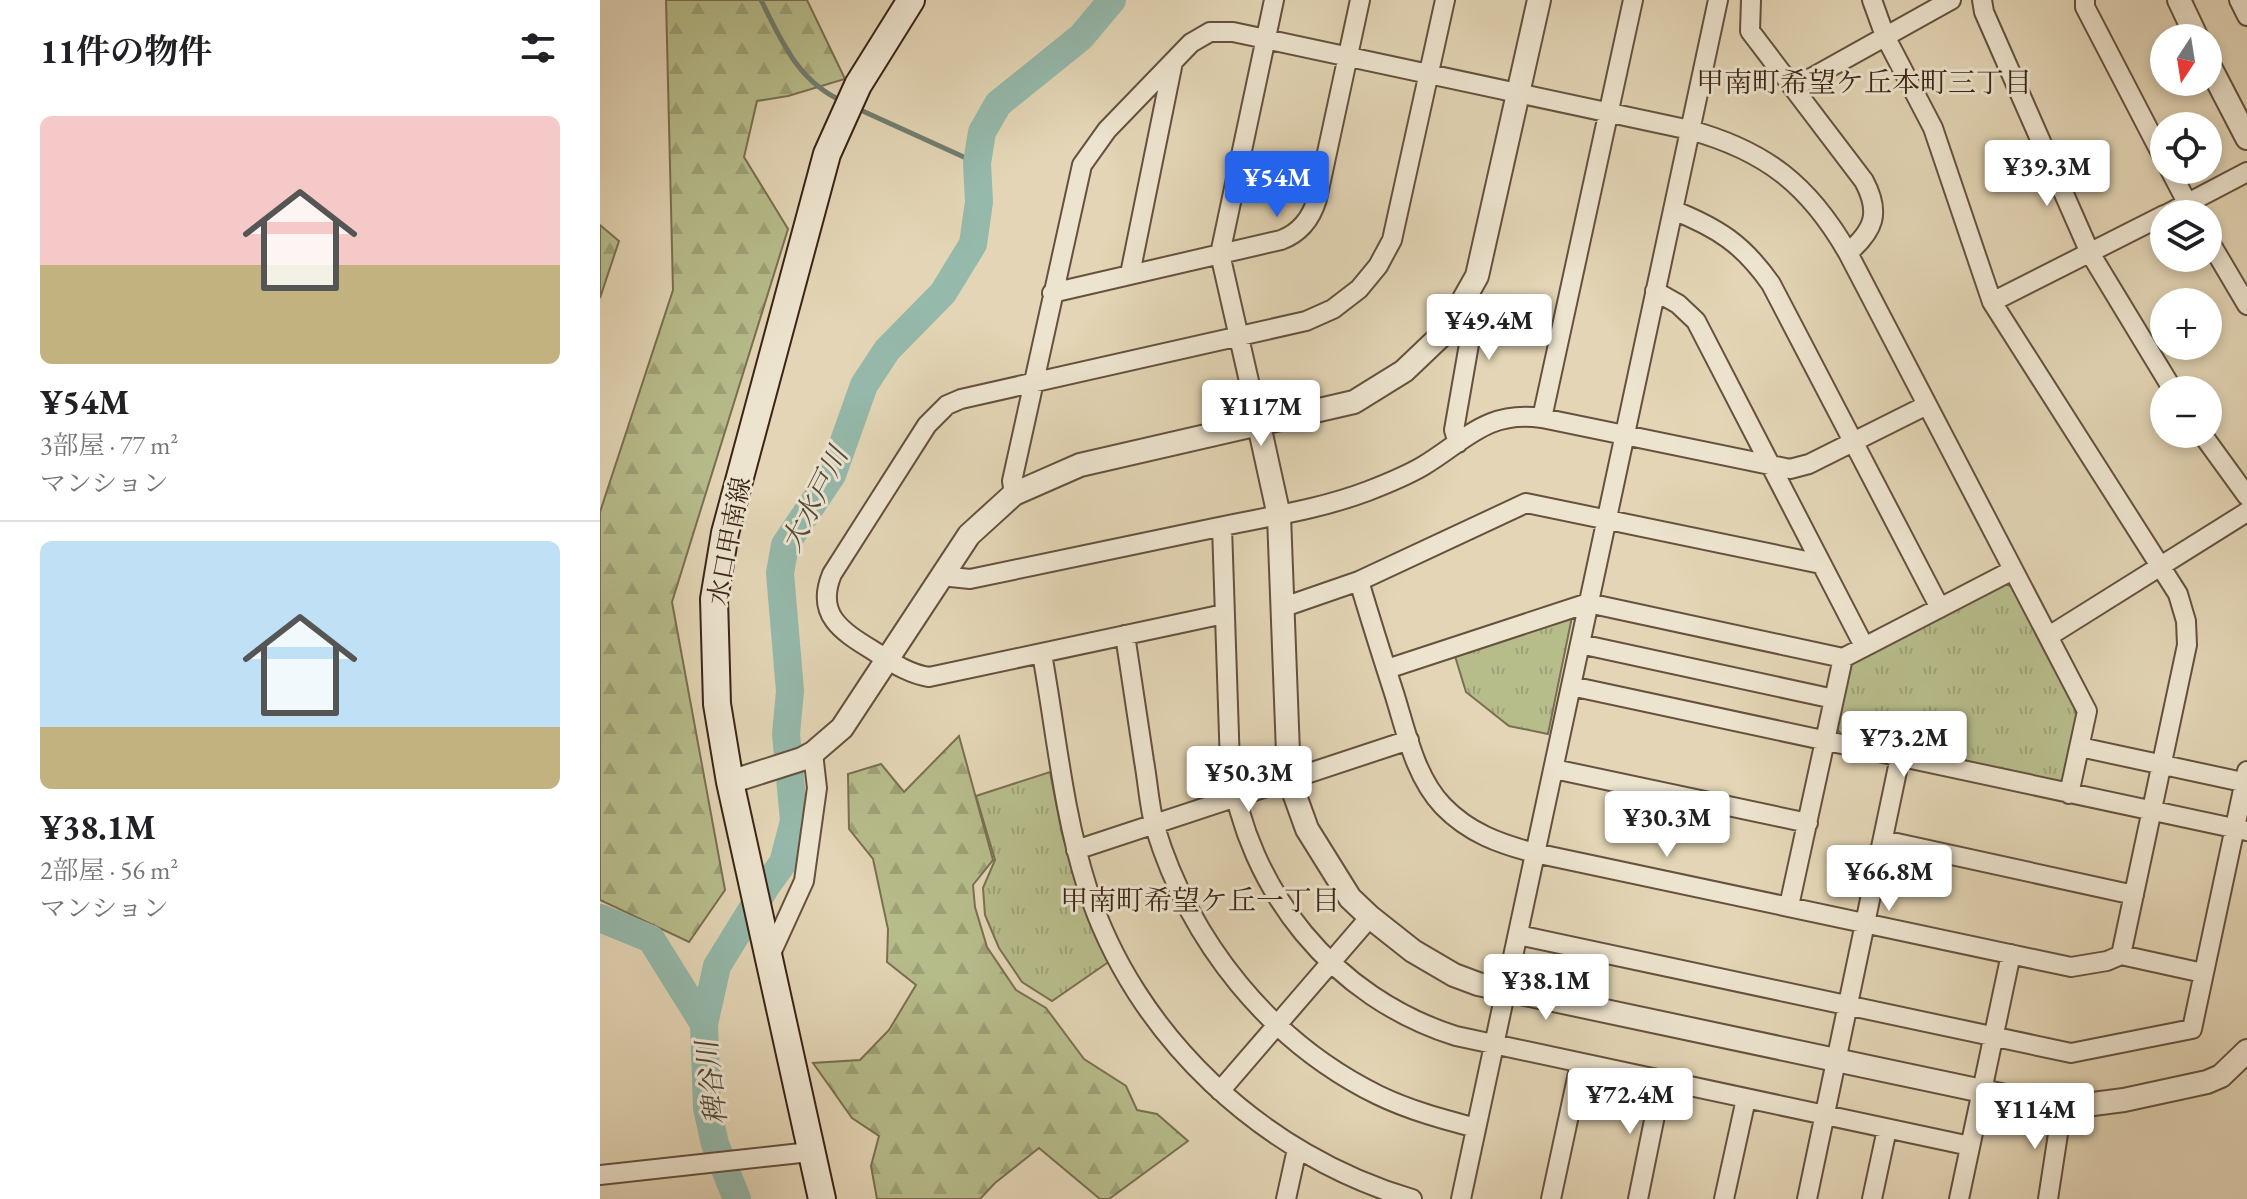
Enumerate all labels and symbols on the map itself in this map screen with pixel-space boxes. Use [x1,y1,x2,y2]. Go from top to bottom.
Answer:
north arrow [2150,24,2222,96]
district label: 甲南町希望ケ丘本町三丁目 [1696,64,2032,100]
pin: ¥39.3M [1982,140,2112,208]
pin: ¥54M [1230,151,1324,219]
pin: ¥49.4M [1424,294,1554,362]
pin: ¥117M [1205,380,1317,448]
water label: 大水戸川 [773,438,857,557]
street label: 水口甲南線 [700,474,758,608]
pin: ¥73.2M [1839,711,1969,779]
pin: ¥50.3M [1184,746,1314,814]
pin: ¥30.3M [1602,791,1732,859]
pin: ¥66.8M [1824,845,1954,913]
district label: 甲南町希望ケ丘一丁目 [1060,882,1340,918]
pin: ¥38.1M [1481,954,1611,1022]
water label: 稗谷川 [688,1036,734,1127]
pin: ¥72.4M [1565,1068,1695,1136]
pin: ¥114M [1979,1083,2091,1151]

